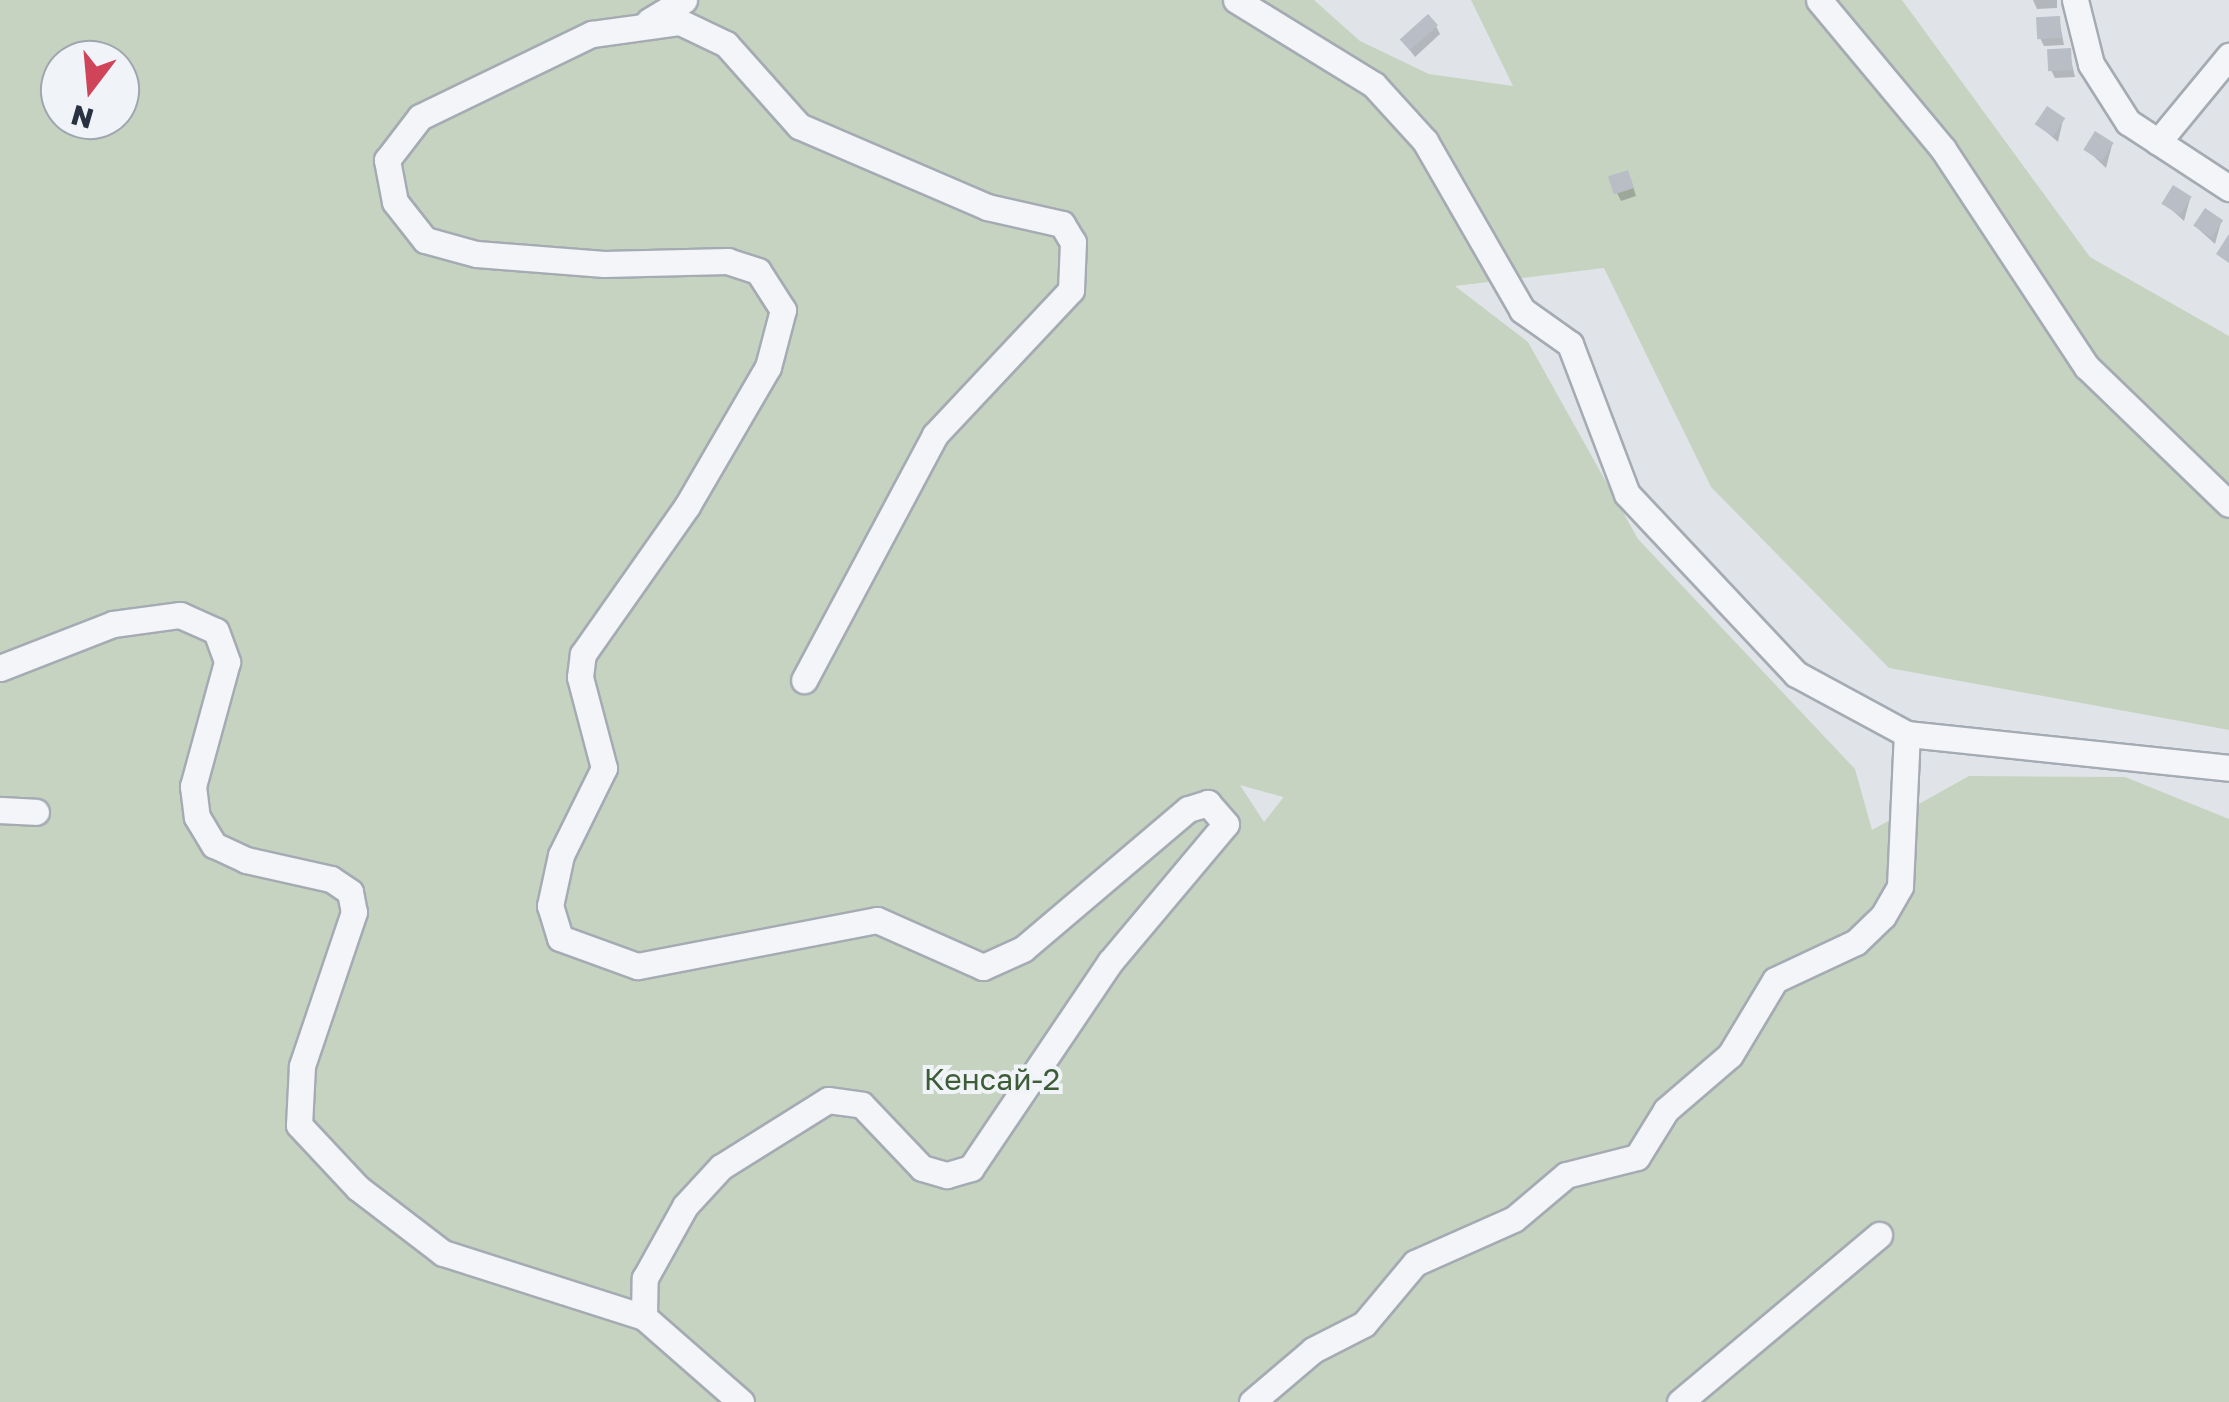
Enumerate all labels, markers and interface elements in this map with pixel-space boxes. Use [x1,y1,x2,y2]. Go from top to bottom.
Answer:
north arrow [40,40,140,140]
text: N [67,99,97,136]
park label: Кенсай-2 [924,1061,1060,1097]

